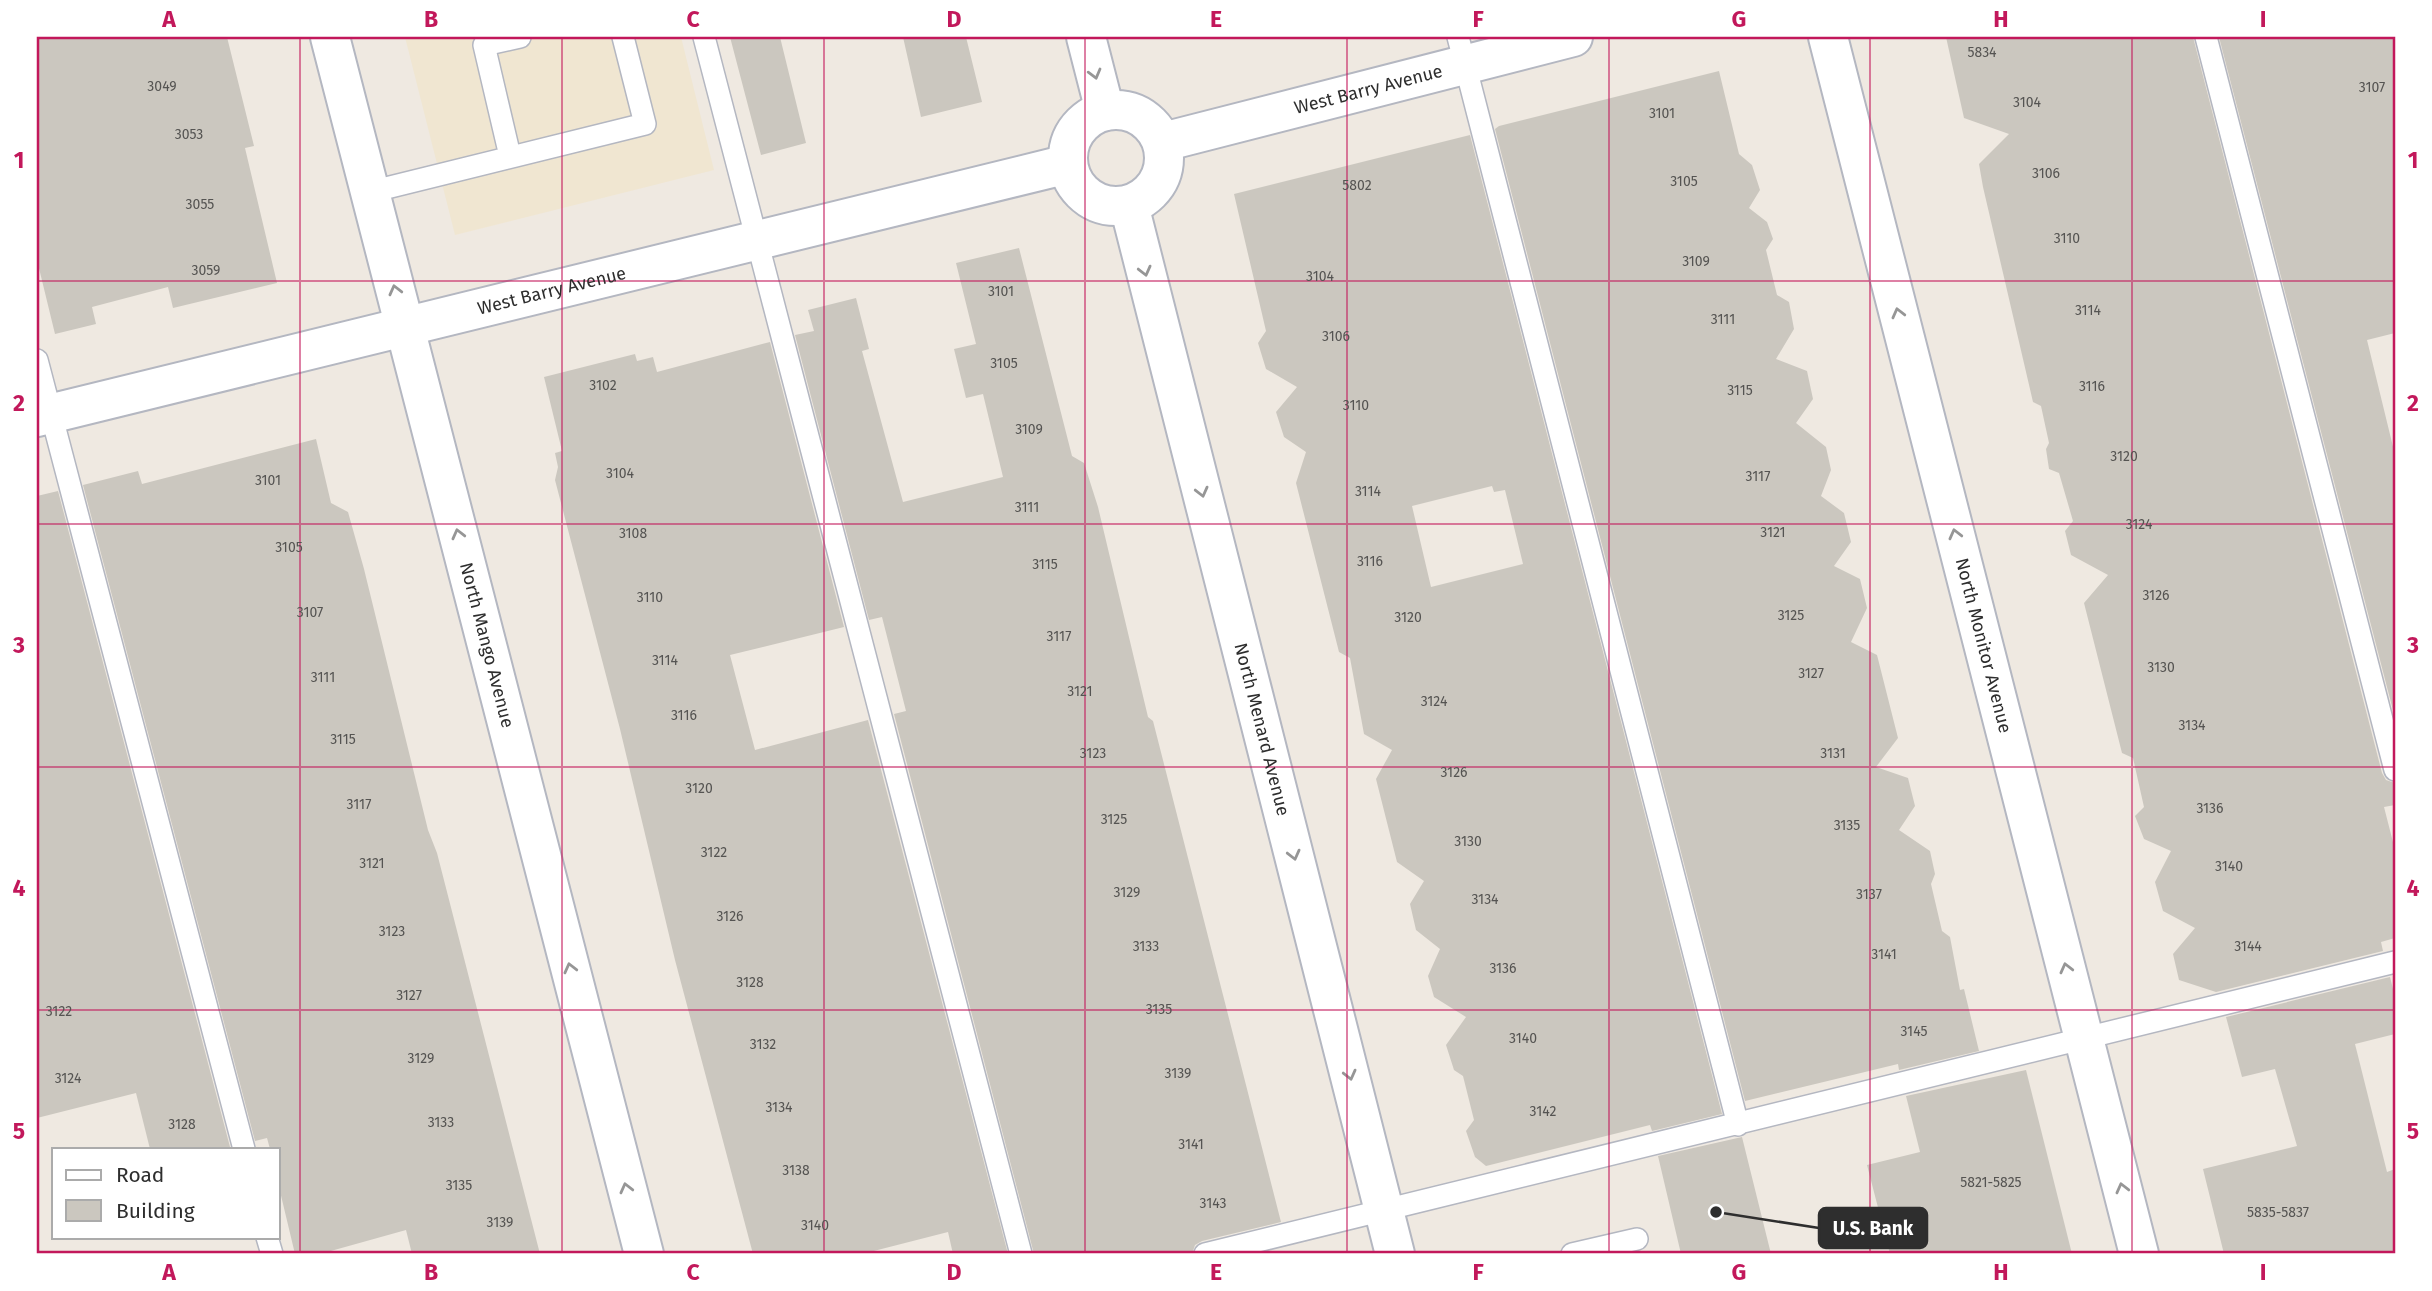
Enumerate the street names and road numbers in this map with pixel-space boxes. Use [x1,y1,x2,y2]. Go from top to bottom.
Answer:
street label: West Barry Avenue [1292,60,1445,119]
street label: West Barry Avenue [475,262,628,320]
street label: North Monitor Avenue [1951,555,2016,735]
street label: North Mango Avenue [455,560,519,730]
street label: North Menard Avenue [1229,641,1294,818]

